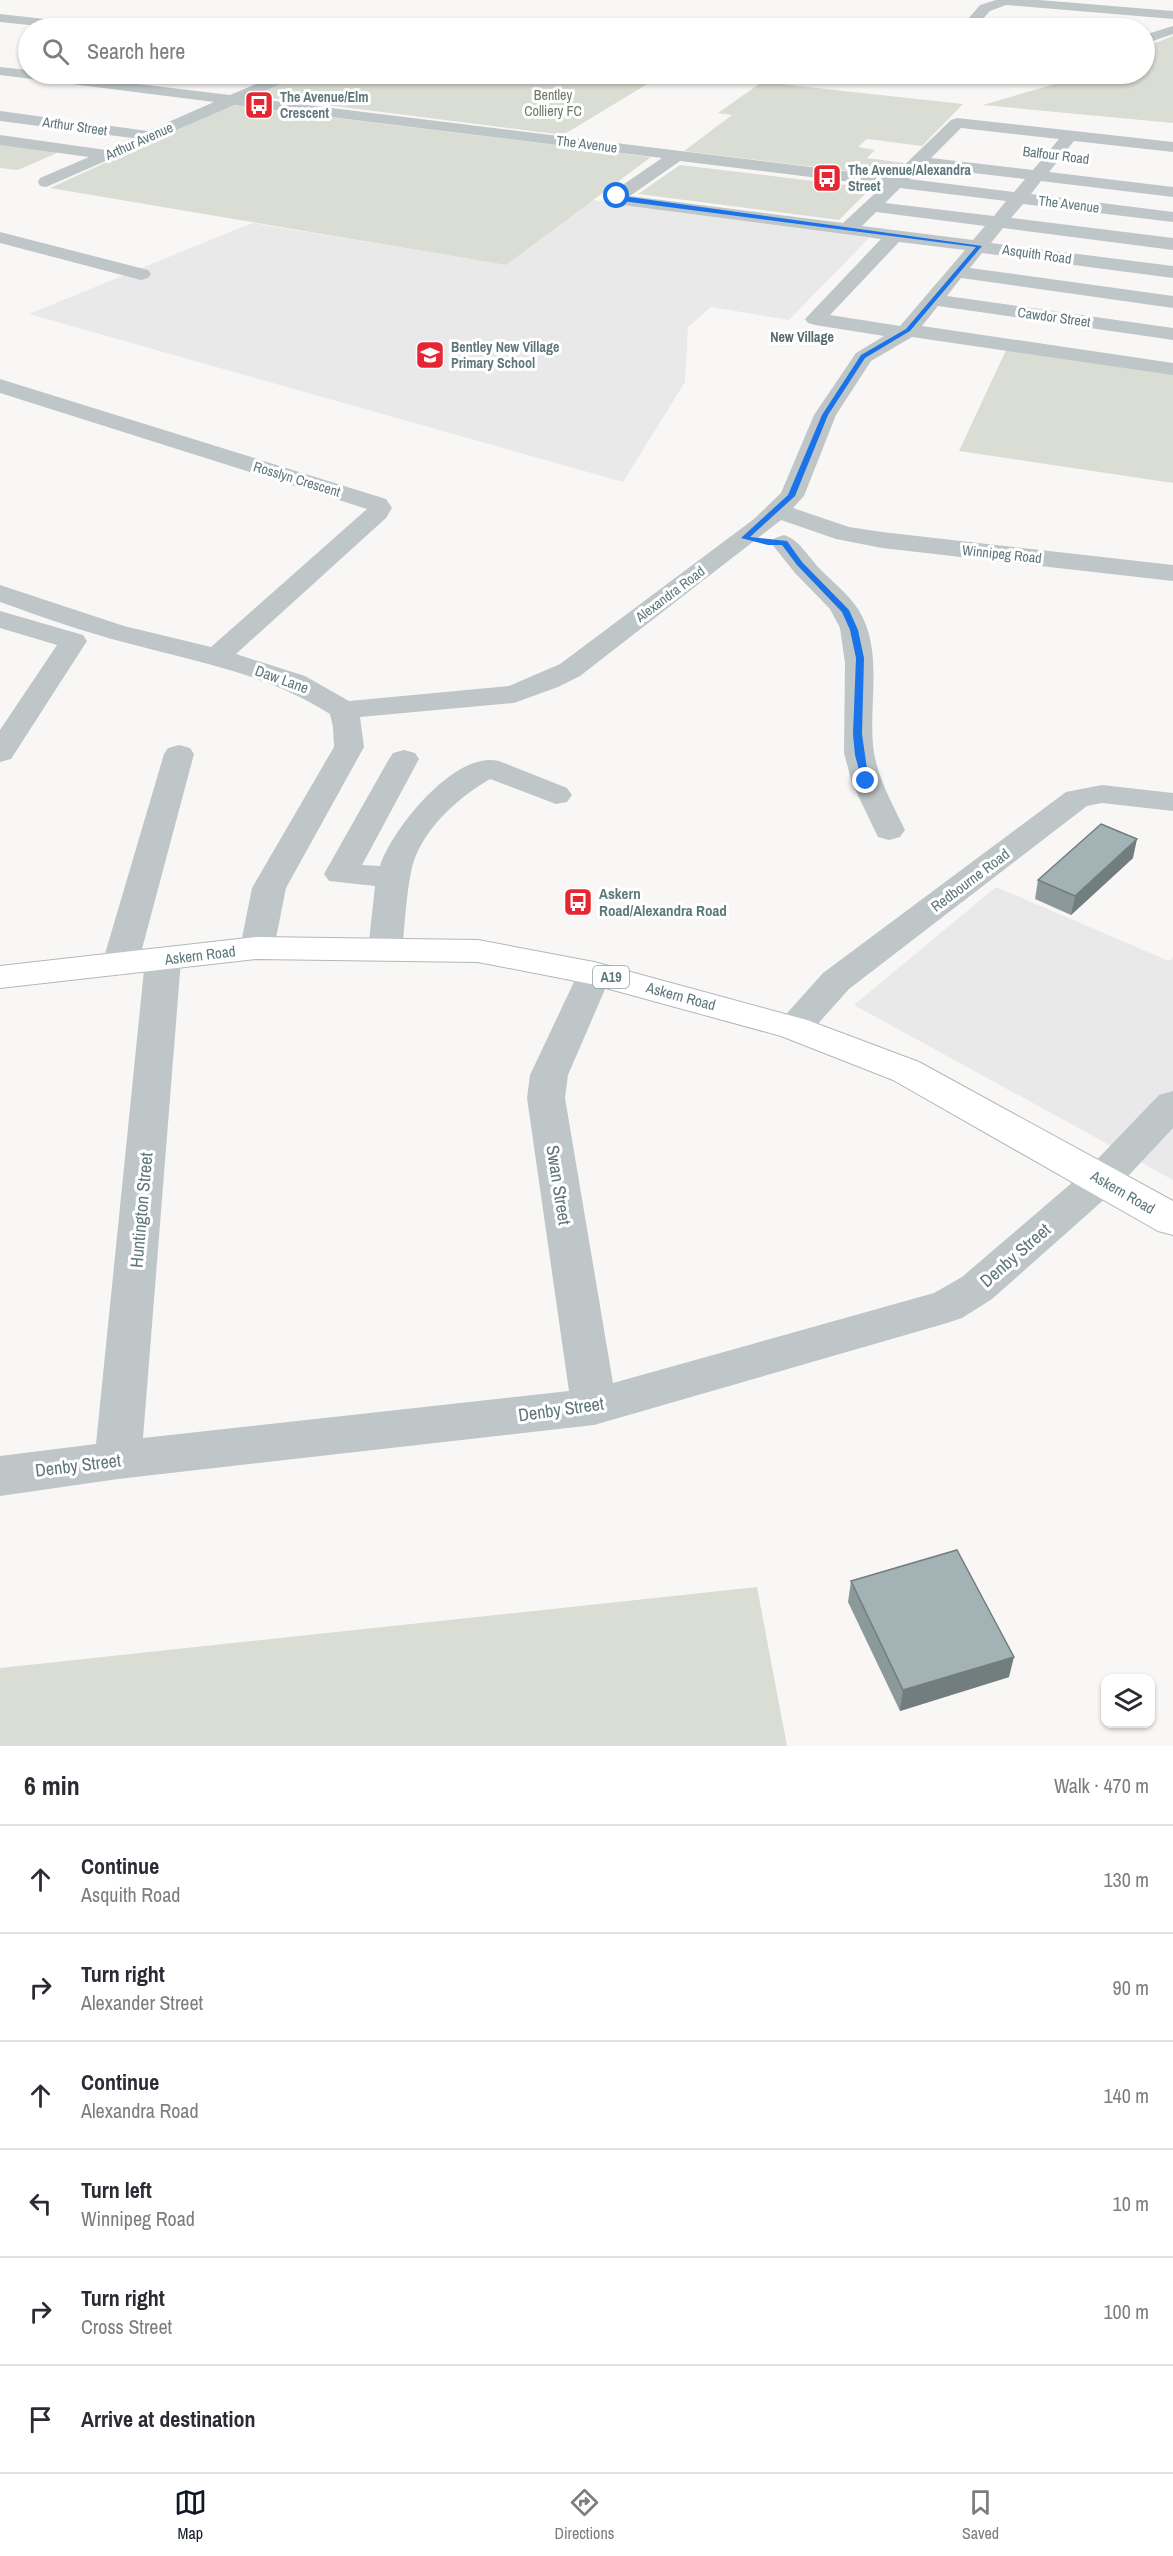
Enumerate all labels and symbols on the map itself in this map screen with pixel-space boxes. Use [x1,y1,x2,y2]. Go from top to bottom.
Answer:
park label: Bentley Colliery FC [524,86,582,120]
place label: The Avenue/Elm Crescent [280,88,368,122]
bus stop icon: The Avenue/Elm Crescent [243,89,275,121]
street label: Arthur Street [41,112,108,139]
street label: Arthur Avenue [101,118,176,164]
street label: The Avenue [556,131,618,157]
street label: Balfour Road [1022,142,1090,168]
place label: The Avenue/Alexandra Street [848,161,972,195]
bus stop icon: The Avenue/Alexandra Street [811,162,843,194]
route start [603,182,629,208]
street label: The Avenue [1038,191,1100,217]
street label: Asquith Road [1000,240,1073,268]
street label: Cawdor Street [1016,303,1092,331]
district label: New Village [770,328,834,346]
place label: Bentley New Village Primary School [451,338,559,372]
school or university icon: Bentley New Village Primary School [414,339,446,371]
street label: Rosslyn Crescent [251,457,343,501]
street label: Winnipeg Road [961,541,1043,567]
street label: Alexandra Road [631,562,708,627]
street label: Daw Lane [252,660,312,698]
route end [852,767,878,793]
street label: Redbourne Road [926,843,1014,917]
place label: Askern Road/Alexandra Road [599,883,727,921]
bus stop icon: Askern Road/Alexandra Road [562,886,594,918]
street label: Askern Road [162,940,237,970]
road number: A19 [593,966,629,988]
street label: Askern Road [643,976,718,1015]
street label: Swan Street [540,1143,578,1227]
street label: Huntington Street [124,1151,158,1269]
street label: Askern Road [1086,1165,1159,1219]
street label: Denby Street [974,1217,1056,1293]
street label: Denby Street [517,1391,605,1427]
street label: Denby Street [34,1447,122,1483]

